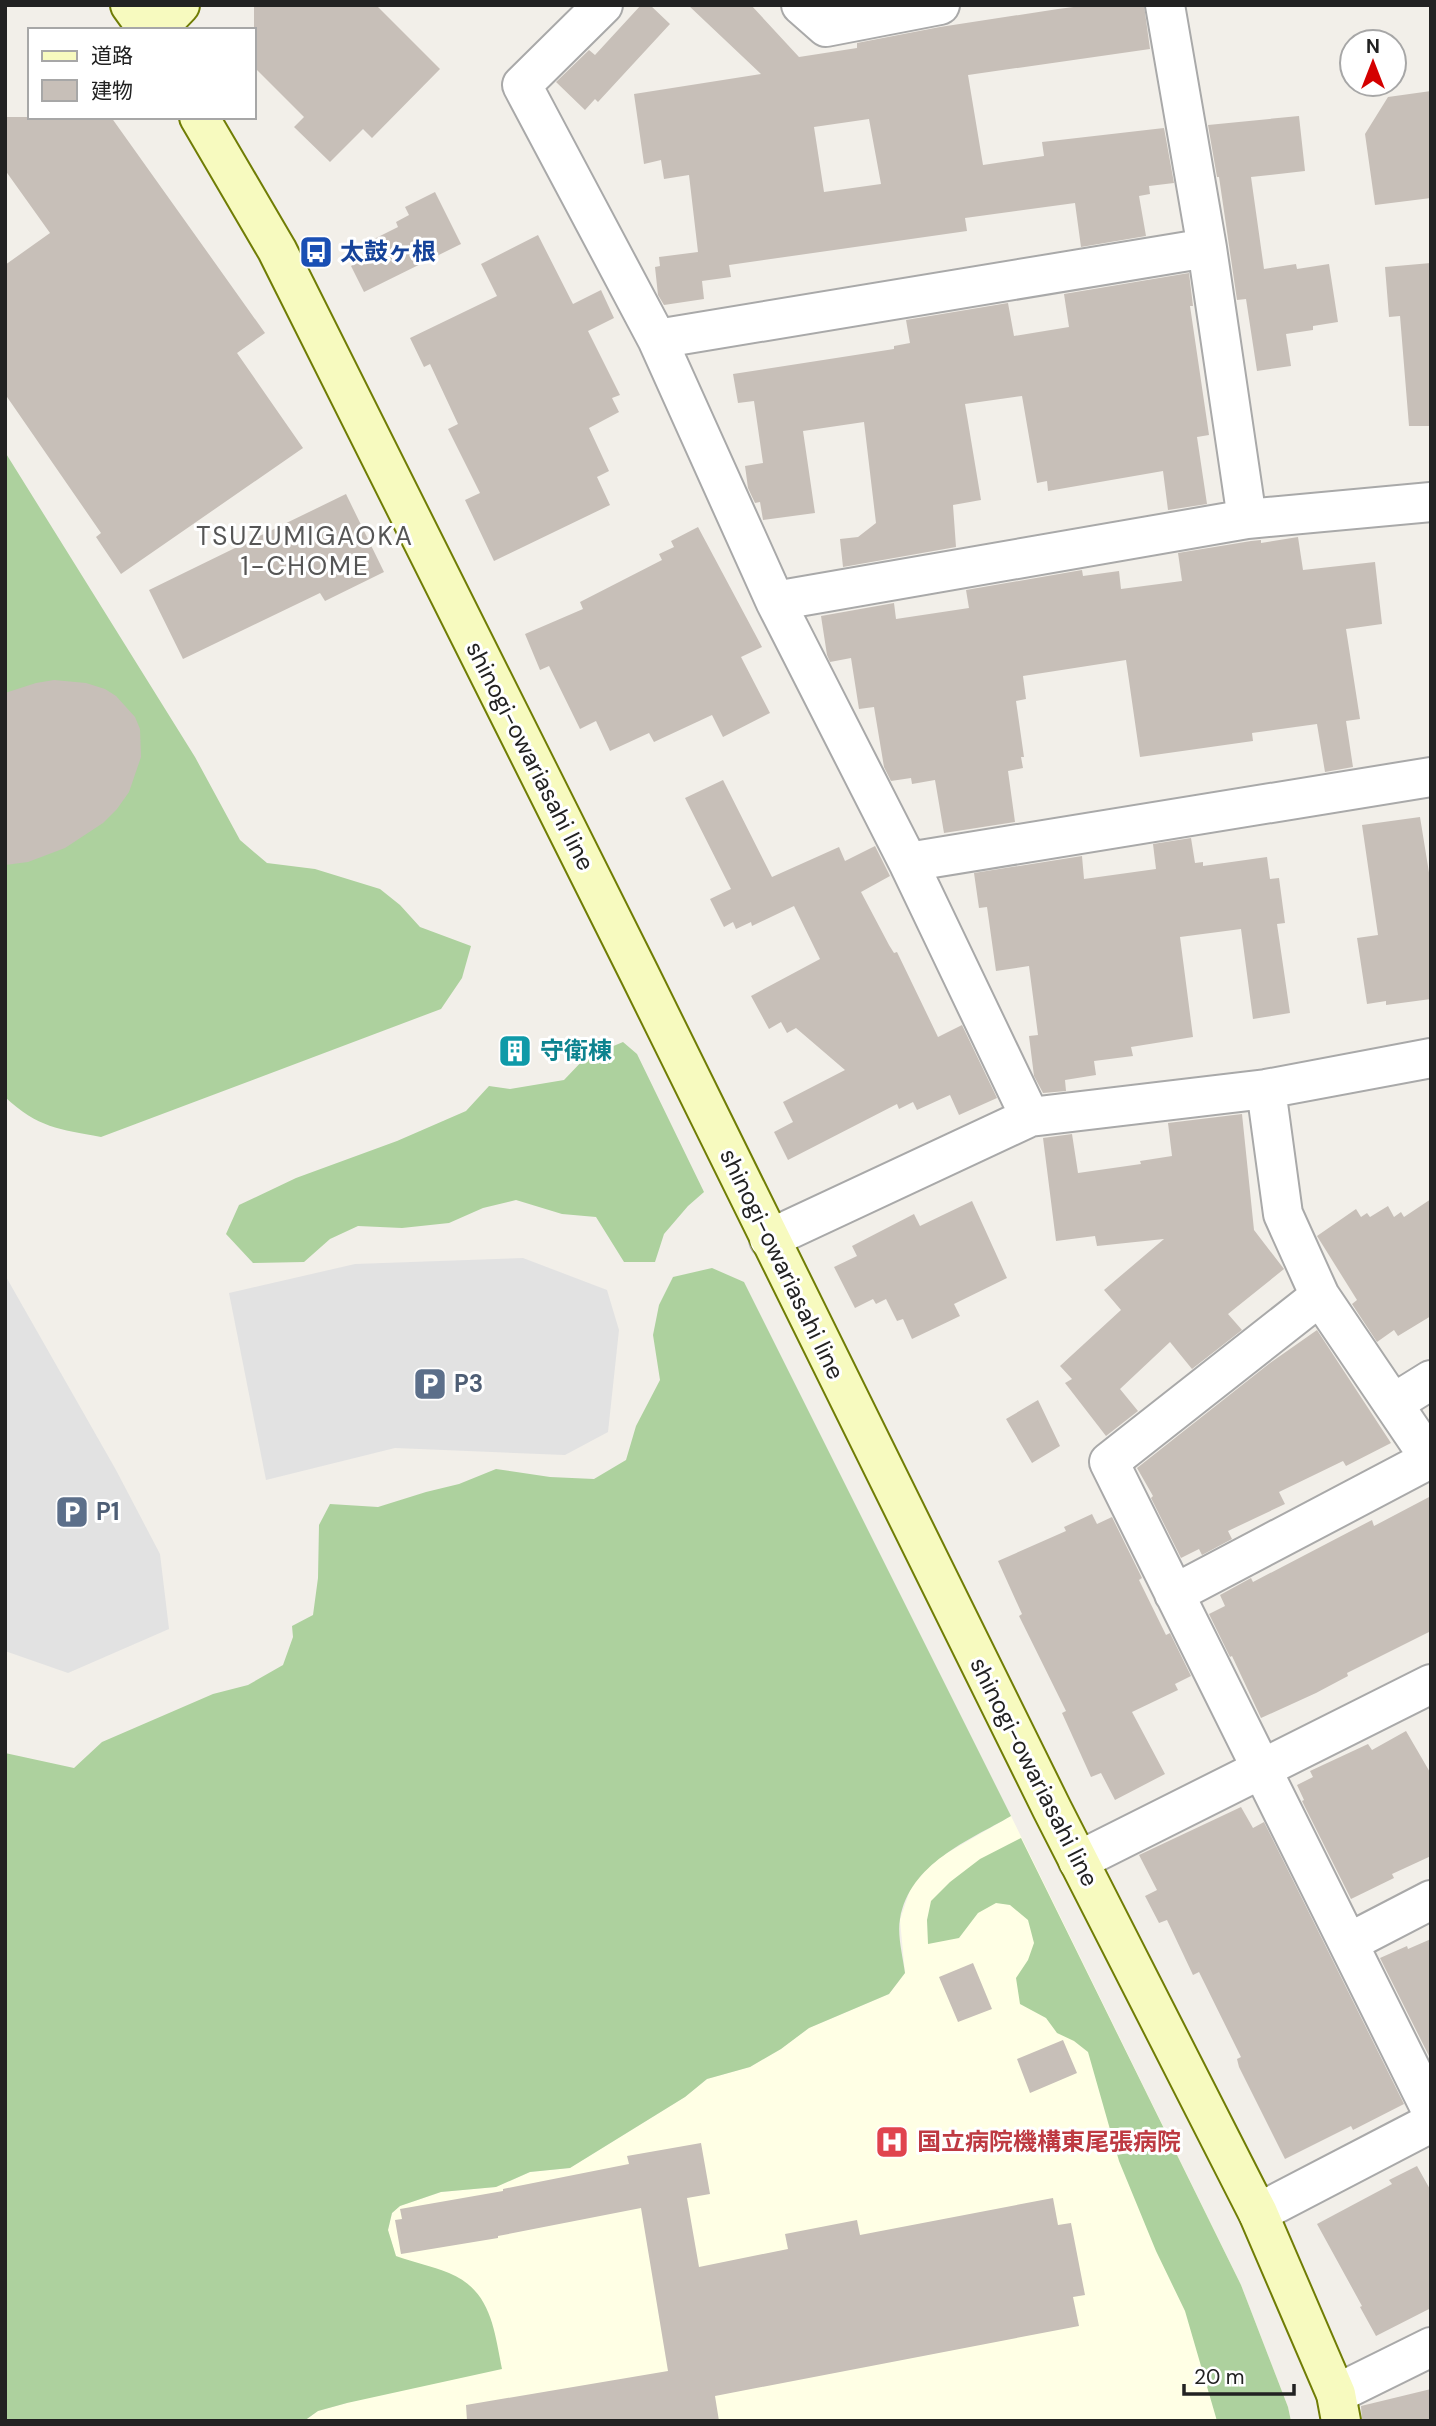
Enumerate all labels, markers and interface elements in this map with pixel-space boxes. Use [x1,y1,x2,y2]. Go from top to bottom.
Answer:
legend [28,28,256,119]
north arrow [1338,28,1408,98]
text: N [1366,34,1380,59]
text: 道路 [91,42,133,70]
text: 建物 [91,77,133,105]
bus stop icon: 太鼓ヶ根 [297,233,335,271]
place label: 太鼓ヶ根 [340,236,436,267]
district label: TSUZUMIGAOKA 1-CHOME [196,519,414,583]
street label: shinogi-owariasahi line [459,636,602,876]
building icon: 守衛棟 [496,1032,534,1070]
place label: 守衛棟 [540,1035,612,1066]
street label: shinogi-owariasahi line [713,1143,852,1384]
parking icon: P3 [411,1365,449,1403]
place label: P3 [454,1368,483,1399]
parking icon: P1 [53,1493,91,1531]
place label: P1 [96,1496,119,1527]
street label: shinogi-owariasahi line [963,1652,1106,1892]
hospital icon: 国立病院機構東尾張病院 [873,2123,911,2161]
place label: 国立病院機構東尾張病院 [917,2126,1181,2157]
scale bar [1184,2352,1294,2396]
text: 20 m [1194,2363,1245,2391]

